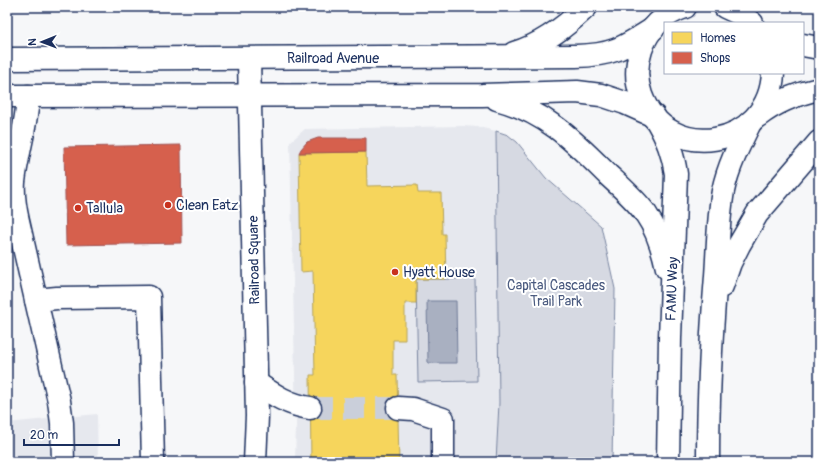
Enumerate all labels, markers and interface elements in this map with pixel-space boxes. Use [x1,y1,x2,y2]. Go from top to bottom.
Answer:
north arrow [22,22,62,62]
legend [664,22,804,74]
text: Homes [700,31,736,46]
text: N [26,38,39,46]
street label: Railroad Avenue [287,50,379,67]
text: Shops [700,51,731,66]
place label: Clean Eatz [176,197,238,214]
place label: Tallula [86,200,123,217]
marker: Clean Eatz [163,200,173,210]
marker: Tallula [73,203,83,213]
street label: Railroad Square [245,215,263,305]
street label: FAMU Way [662,257,682,321]
place label: Hyatt House [403,264,475,281]
marker: Hyatt House [390,267,400,277]
park label: Capital Cascades Trail Park [507,277,606,310]
scale bar [24,421,119,447]
text: 20 m [30,428,59,443]

